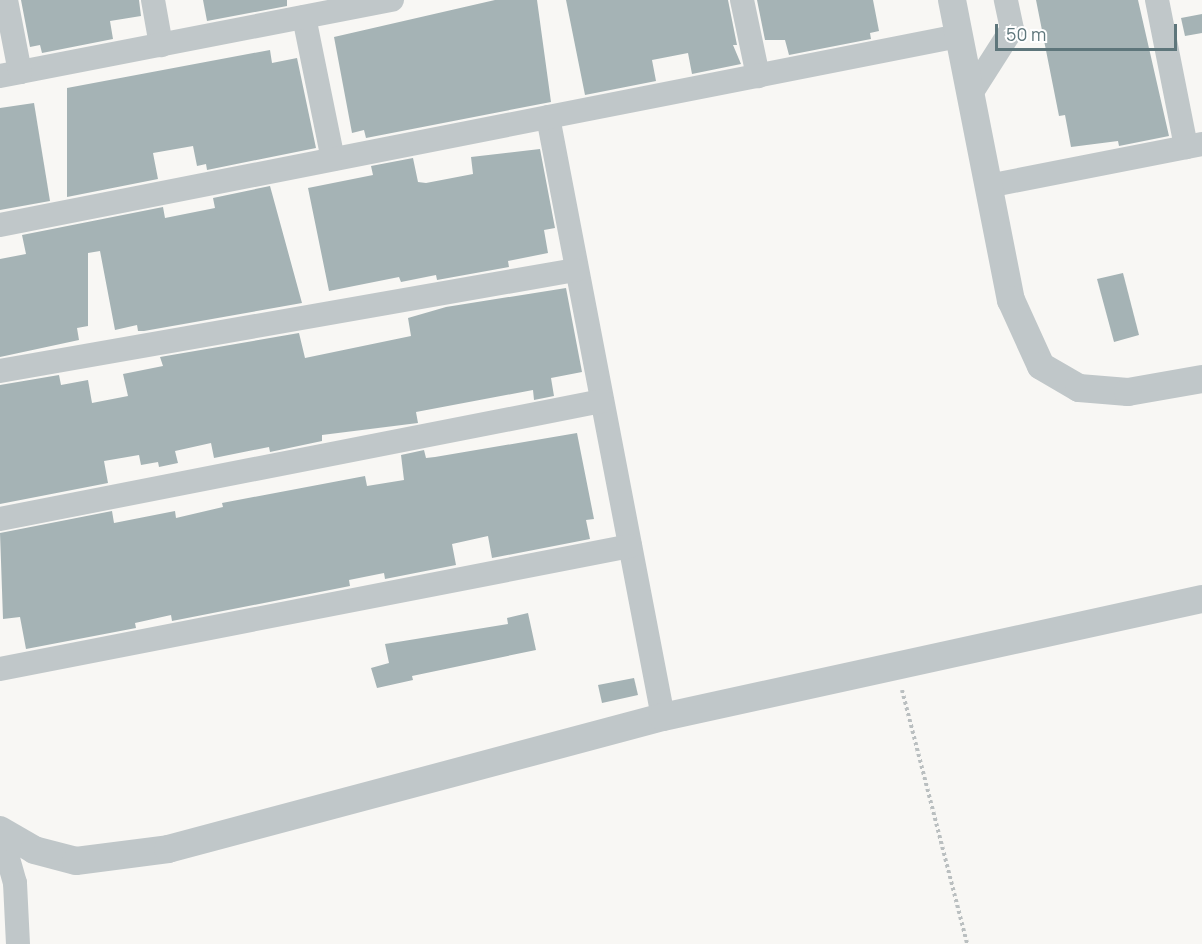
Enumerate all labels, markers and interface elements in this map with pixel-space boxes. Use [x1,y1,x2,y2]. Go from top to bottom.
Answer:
scale bar [998,12,1180,50]
text: 50 m [1006,22,1046,46]

